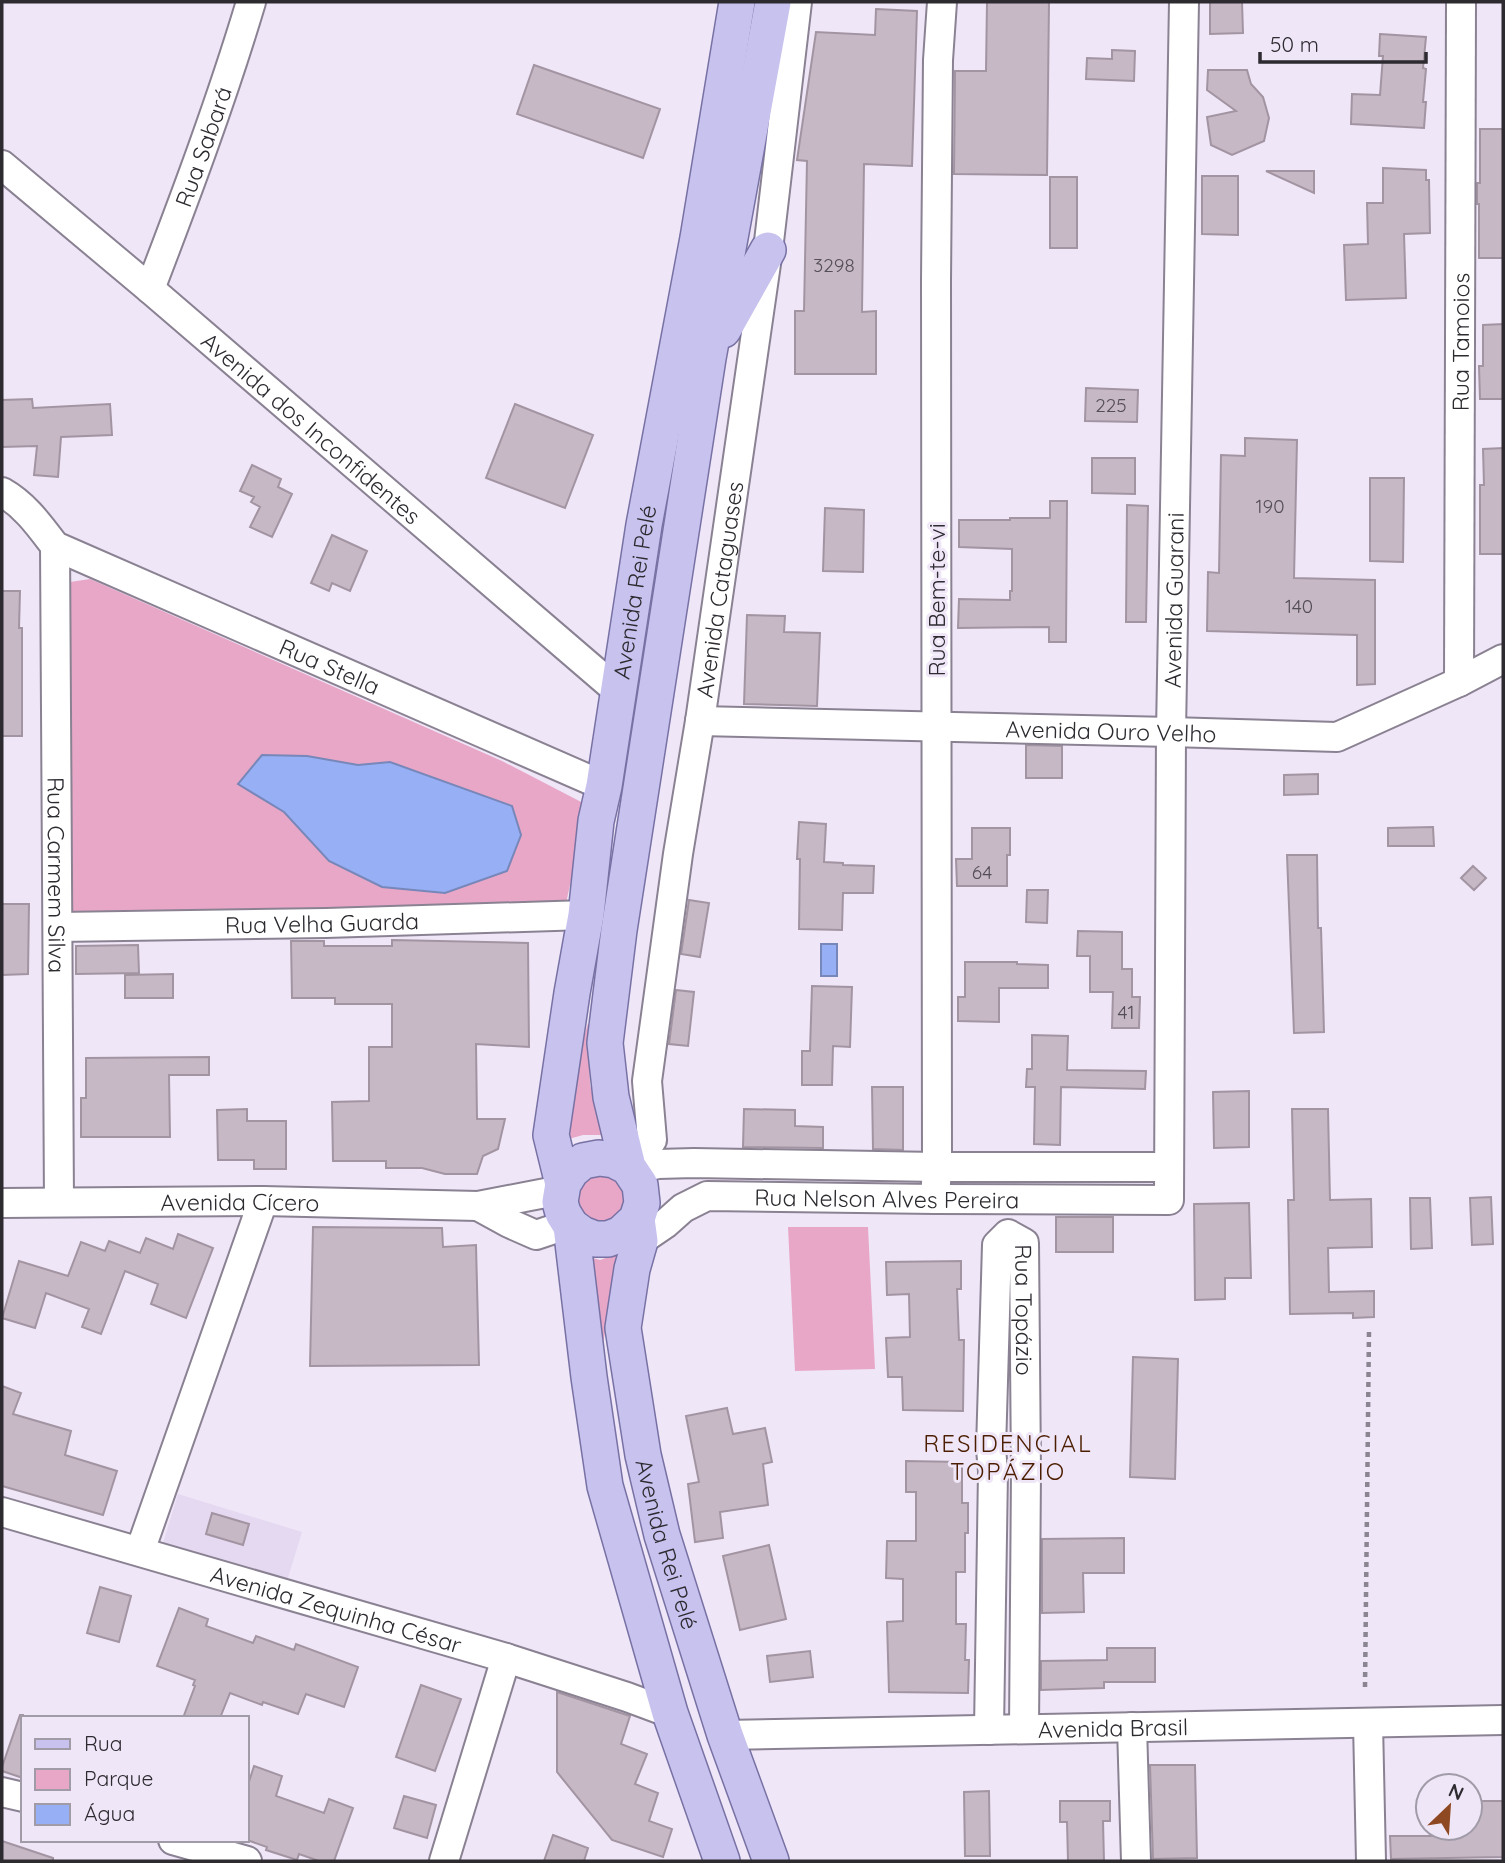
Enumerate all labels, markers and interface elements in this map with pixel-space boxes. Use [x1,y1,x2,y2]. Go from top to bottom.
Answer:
scale bar [1260,21,1426,65]
text: 50 m [1270,31,1319,57]
street label: Rua Sabará [168,82,238,211]
house number: 3298 [813,253,855,277]
street label: Rua Tamoios [1445,273,1475,411]
street label: Avenida dos Inconfidentes [196,326,427,530]
house number: 225 [1095,393,1127,417]
street label: Avenida Cataguases [689,479,749,700]
house number: 190 [1256,494,1284,518]
street label: Avenida Rei Pelé [606,502,662,681]
street label: Avenida Guarani [1157,512,1189,688]
street label: Rua Bem-te-vi [922,523,951,677]
house number: 140 [1285,594,1313,618]
street label: Rua Stella [275,631,384,701]
street label: Avenida Ouro Velho [1005,714,1217,748]
street label: Rua Carmem Silva [42,777,72,973]
house number: 64 [972,860,992,884]
street label: Rua Velha Guarda [225,906,419,939]
house number: 41 [1118,1000,1134,1024]
street label: Rua Nelson Alves Pereira [754,1182,1019,1214]
street label: Avenida Cícero [160,1186,320,1217]
street label: Rua Topázio [1010,1244,1040,1376]
district label: RESIDENCIAL TOPÁZIO [923,1428,1093,1486]
street label: Avenida Rei Pelé [630,1456,705,1633]
street label: Avenida Zequinha César [207,1559,465,1659]
street label: Avenida Brasil [1038,1712,1188,1743]
legend [21,1716,248,1842]
text: Rua [84,1730,123,1756]
text: Parque [84,1765,153,1791]
north arrow [1414,1772,1484,1842]
text: N [1445,1778,1468,1805]
text: Água [84,1800,135,1826]

